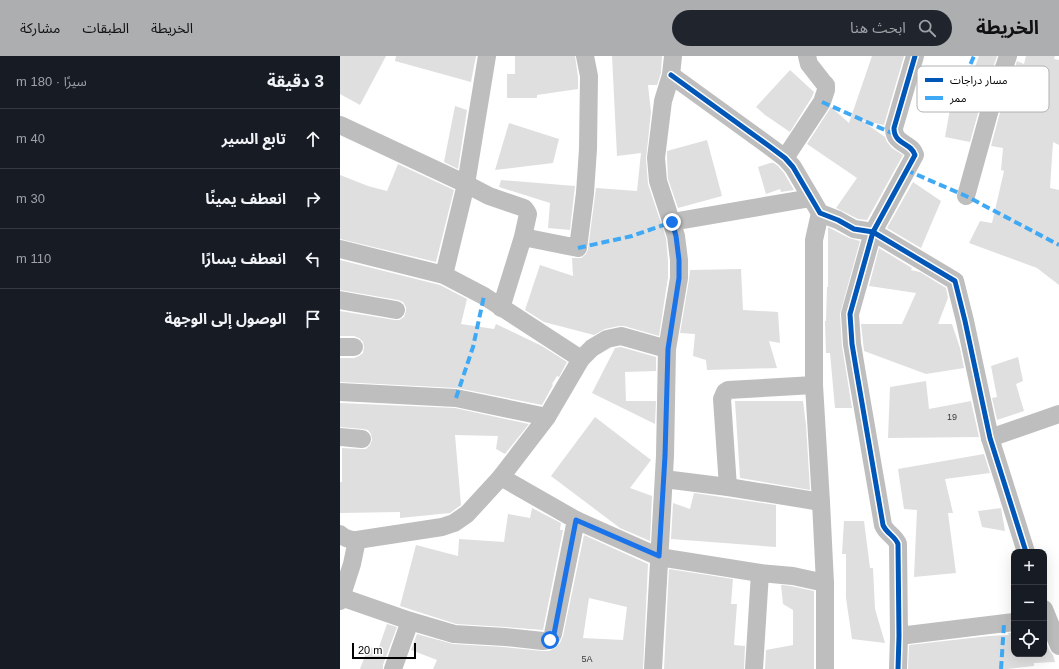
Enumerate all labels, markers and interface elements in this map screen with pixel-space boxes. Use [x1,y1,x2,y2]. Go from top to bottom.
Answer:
search box [672,10,952,46]
icon: search [916,17,938,39]
text: الخريطة [976,17,1039,38]
text: ابحث هنا [850,19,906,36]
text: مشاركة [20,20,60,36]
text: الطبقات [82,20,129,36]
text: الخريطة [151,20,193,36]
legend [917,66,1049,112]
text: 3 دقيقة [267,72,324,91]
text: سيرًا · 180 m [16,74,87,89]
text: مسار دراجات [950,74,1008,87]
text: ممر [949,92,967,105]
icon: ahead [302,128,324,150]
text: تابع السير [222,130,286,147]
text: 40 m [16,131,45,146]
icon: right [302,188,324,210]
text: انعطف يمينًا [205,190,286,207]
text: 30 m [16,191,45,206]
route end [663,213,681,231]
icon: left [302,248,324,270]
text: انعطف يسارًا [201,250,286,267]
text: 110 m [16,251,51,266]
icon: arrive [302,308,324,330]
text: الوصول إلى الوجهة [164,310,286,327]
house number: 19 [947,412,957,422]
map controls [1011,549,1047,657]
button: + [1011,549,1047,585]
button: − [1011,585,1047,621]
button: locate [1011,621,1047,657]
route start [541,631,559,649]
scale bar [352,641,416,660]
text: 20 m [358,644,382,656]
house number: 5A [581,654,593,664]

